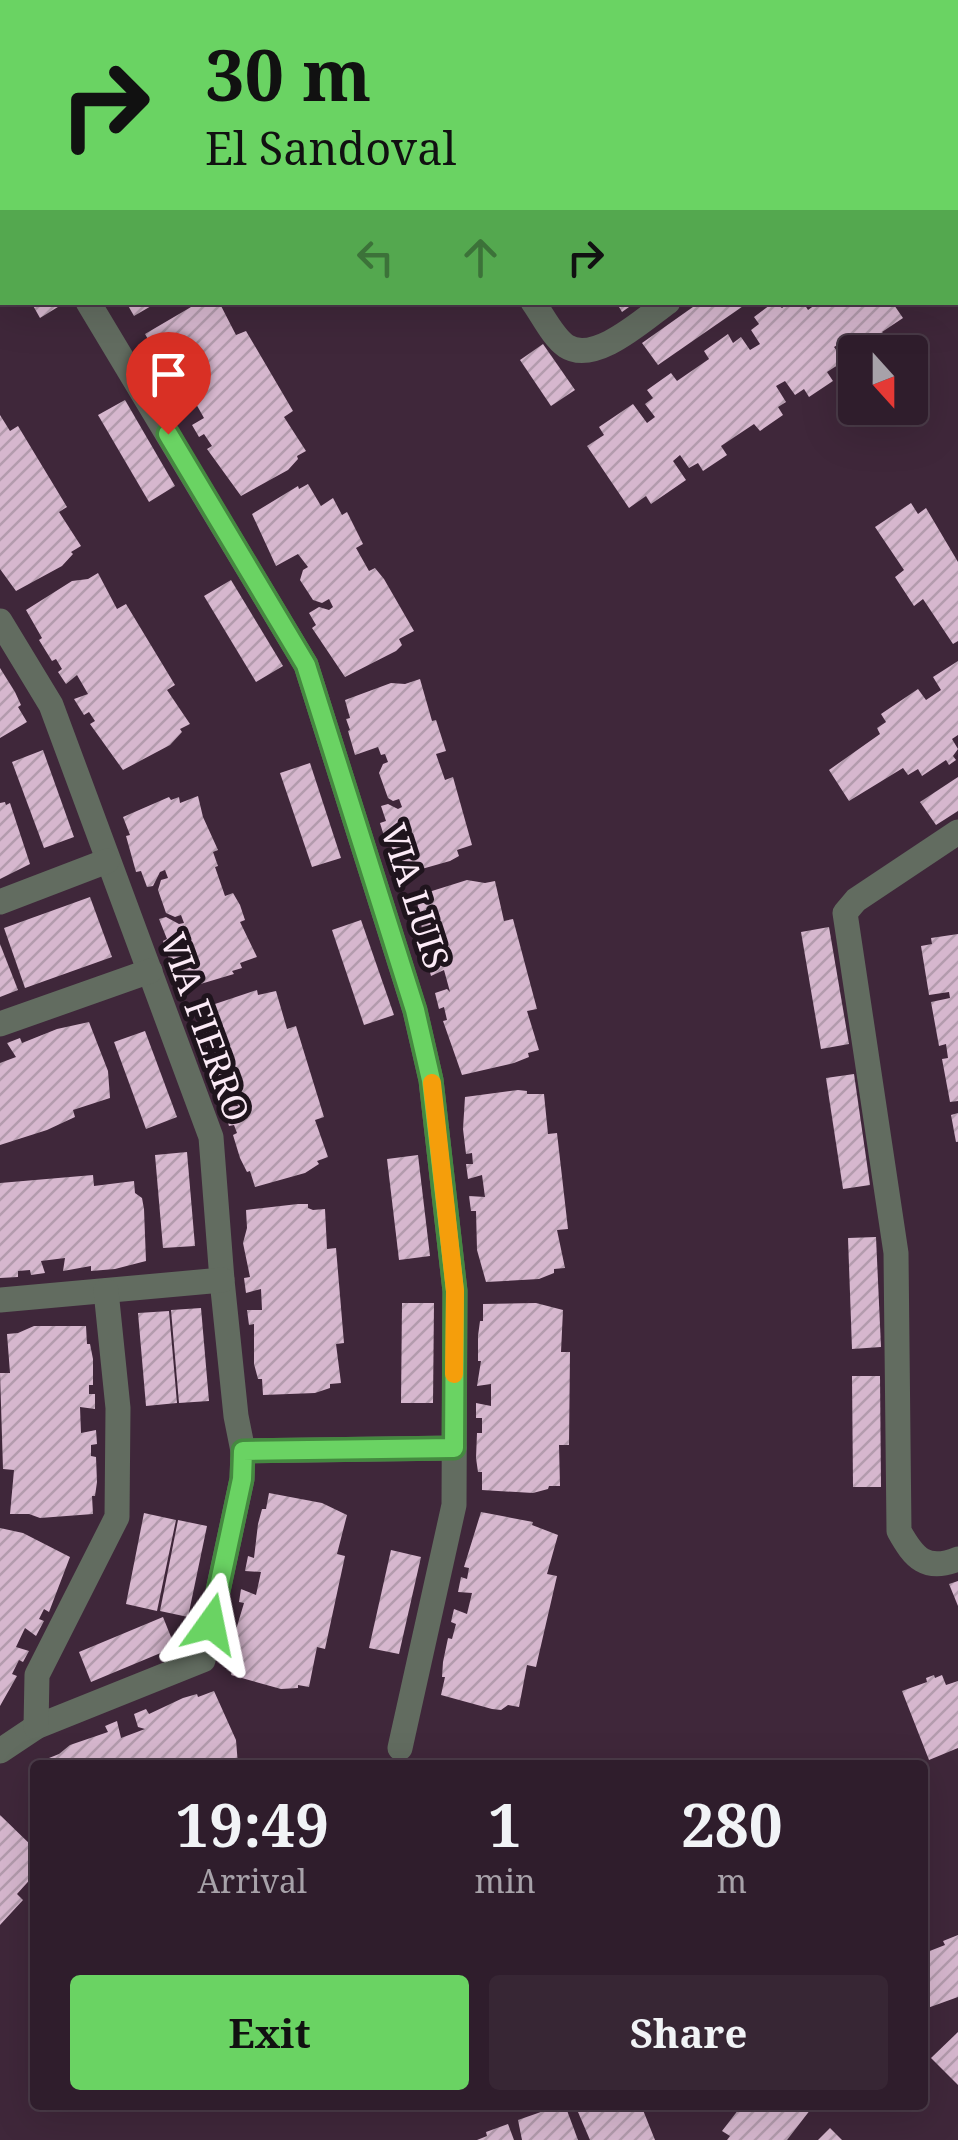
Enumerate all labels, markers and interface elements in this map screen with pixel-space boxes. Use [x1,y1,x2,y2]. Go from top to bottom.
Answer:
text: 30 m [205,26,371,122]
icon: right [40,40,170,170]
text: El Sandoval [205,117,456,178]
icon: left [348,230,403,285]
icon: ahead [453,230,508,285]
icon: right [558,230,613,285]
pin [126,332,211,435]
north arrow [838,335,928,425]
map controls [838,335,928,425]
icon: arrive [141,347,196,402]
street label: VIA LUIS [371,818,461,974]
street label: VIA FIERRO [150,927,262,1127]
position arrow [159,1572,263,1676]
text: 19:49 [175,1783,329,1865]
text: 1 [488,1783,522,1865]
text: 280 [681,1783,783,1865]
text: Arrival [198,1859,307,1902]
text: min [475,1859,536,1902]
text: m [717,1859,747,1902]
button: Exit [70,1975,469,2090]
button: Share [489,1975,888,2090]

